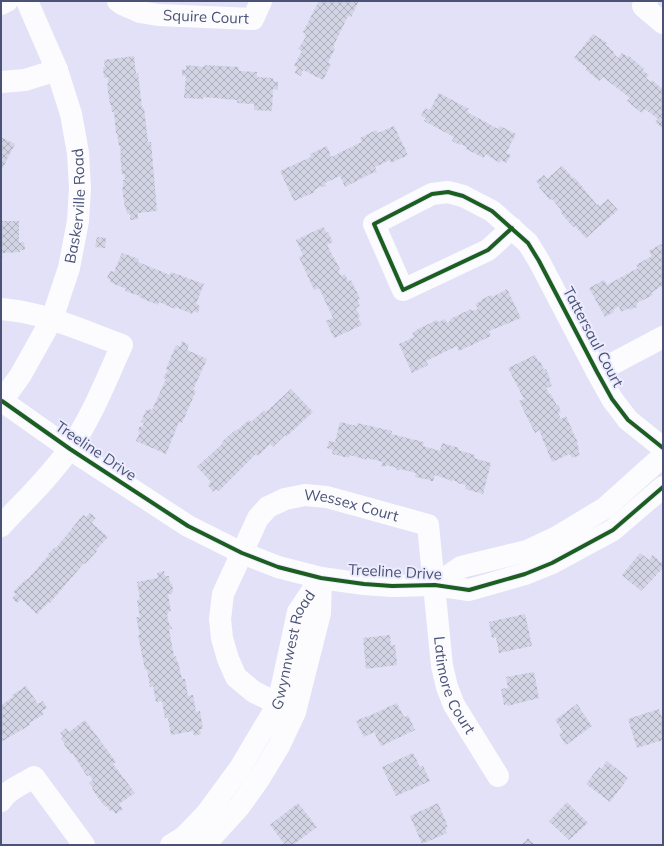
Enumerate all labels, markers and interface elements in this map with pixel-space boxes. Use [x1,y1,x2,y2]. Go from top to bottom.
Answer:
street label: Squire Court [163,5,249,28]
street label: Baskerville Road [60,147,89,265]
street label: Tattersaul Court [559,283,628,390]
street label: Treeline Drive [52,416,140,485]
street label: Wessex Court [303,485,401,525]
street label: Treeline Drive [348,560,442,583]
street label: Gwynnwest Road [266,586,319,714]
street label: Latimore Court [430,635,480,737]

